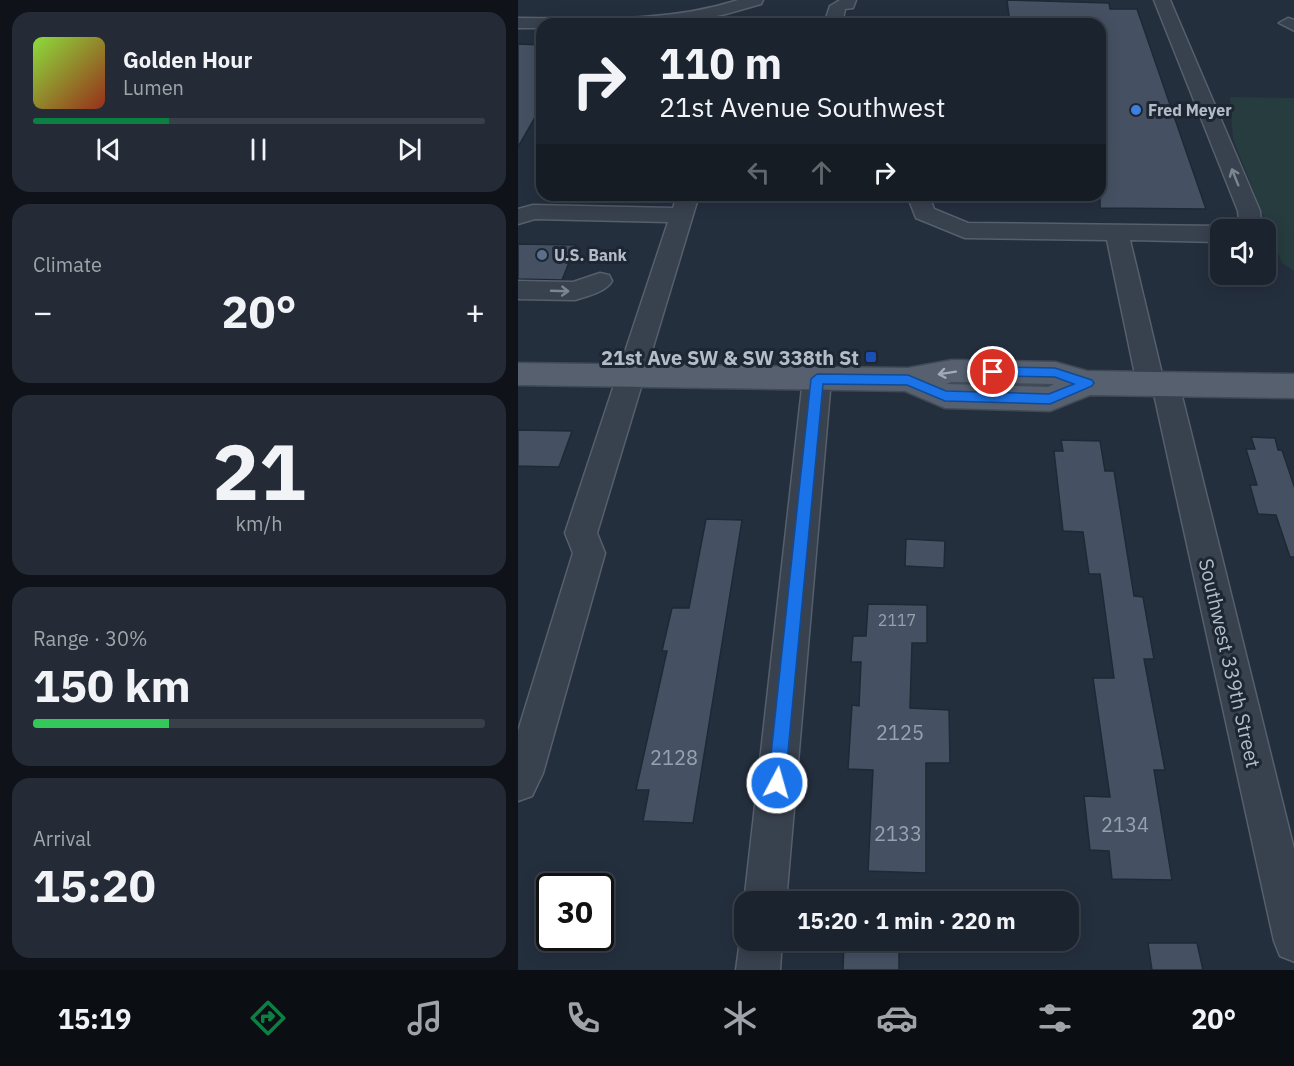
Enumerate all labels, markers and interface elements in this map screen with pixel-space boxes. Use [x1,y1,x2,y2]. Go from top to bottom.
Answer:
text: 110 m [659,36,782,91]
icon: right [560,42,638,120]
text: Golden Hour [123,45,252,74]
text: Lumen [123,74,184,101]
text: 21st Avenue Southwest [659,89,945,124]
place label: Fred Meyer [1148,100,1232,120]
marker: Fred Meyer [1129,103,1143,117]
icon: previous [92,133,125,166]
icon: pause [242,133,275,166]
icon: next [393,133,426,166]
icon: left [742,156,775,189]
icon: ahead [805,156,838,189]
icon: right [868,156,901,189]
one-way arrow [1229,169,1240,187]
map controls [1210,219,1276,285]
button: sound [1210,219,1276,285]
place label: U.S. Bank [554,245,628,265]
marker: U.S. Bank [535,248,549,262]
text: Climate [33,251,102,278]
text: 20° [221,282,297,340]
one-way arrow [550,285,570,296]
text: − [33,290,53,333]
text: + [465,290,485,333]
place label: 21st Ave SW & SW 338th St [601,344,859,371]
pin [967,346,1018,397]
marker: 21st Ave SW & SW 338th St [864,350,878,364]
icon: arrive [976,355,1009,388]
one-way arrow [937,367,957,378]
text: 21 [212,420,306,521]
text: km/h [235,510,283,537]
street label: Southwest 339th Street [1193,556,1267,770]
house number: 2117 [878,610,916,630]
text: Range · 30% [33,625,148,652]
text: 150 km [33,656,191,714]
house number: 2125 [876,719,924,746]
house number: 2128 [650,744,698,771]
position arrow [745,751,809,815]
house number: 2134 [1101,811,1149,838]
house number: 2133 [874,820,922,847]
text: Arrival [33,825,91,852]
text: 15:20 [33,856,156,914]
speed limit sign: 30 [536,873,614,951]
text: 15:20 · 1 min · 220 m [797,906,1016,935]
icon: directions [247,997,289,1039]
icon: music [404,997,446,1039]
icon: phone [562,997,604,1039]
icon: climate [719,997,761,1039]
icon: car [876,997,918,1039]
icon: filters [1034,997,1076,1039]
text: 15:19 [58,1001,131,1036]
text: 20° [1191,1001,1236,1036]

